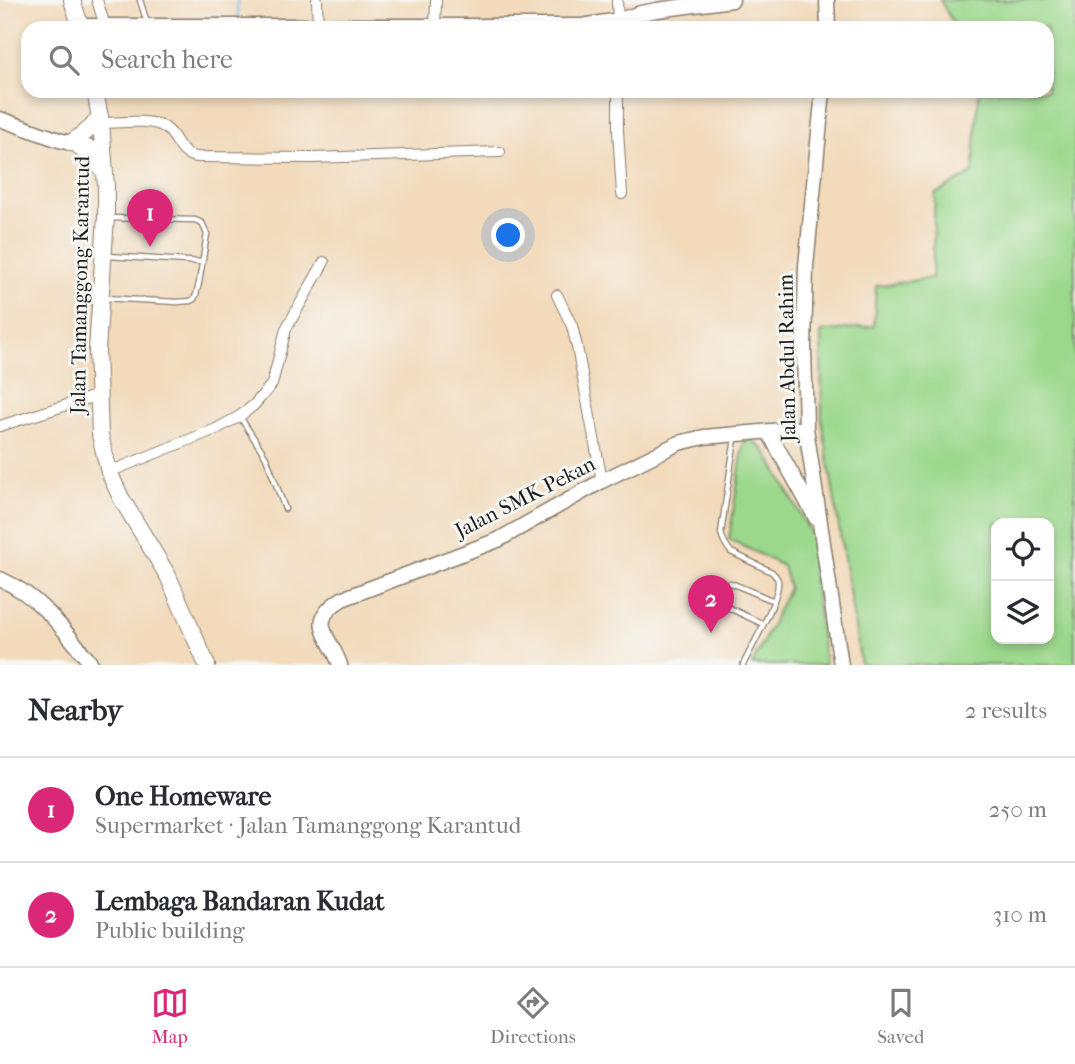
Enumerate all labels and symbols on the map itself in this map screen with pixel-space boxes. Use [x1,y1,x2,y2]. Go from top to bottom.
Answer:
street label: Jalan Tamanggong Karantud [66,155,94,416]
pin: 1 [127,189,173,247]
your location [491,218,525,252]
street label: Jalan Abdul Rahim [774,273,801,444]
street label: Jalan SMK Pekan [449,451,599,544]
pin: 2 [688,575,734,633]

